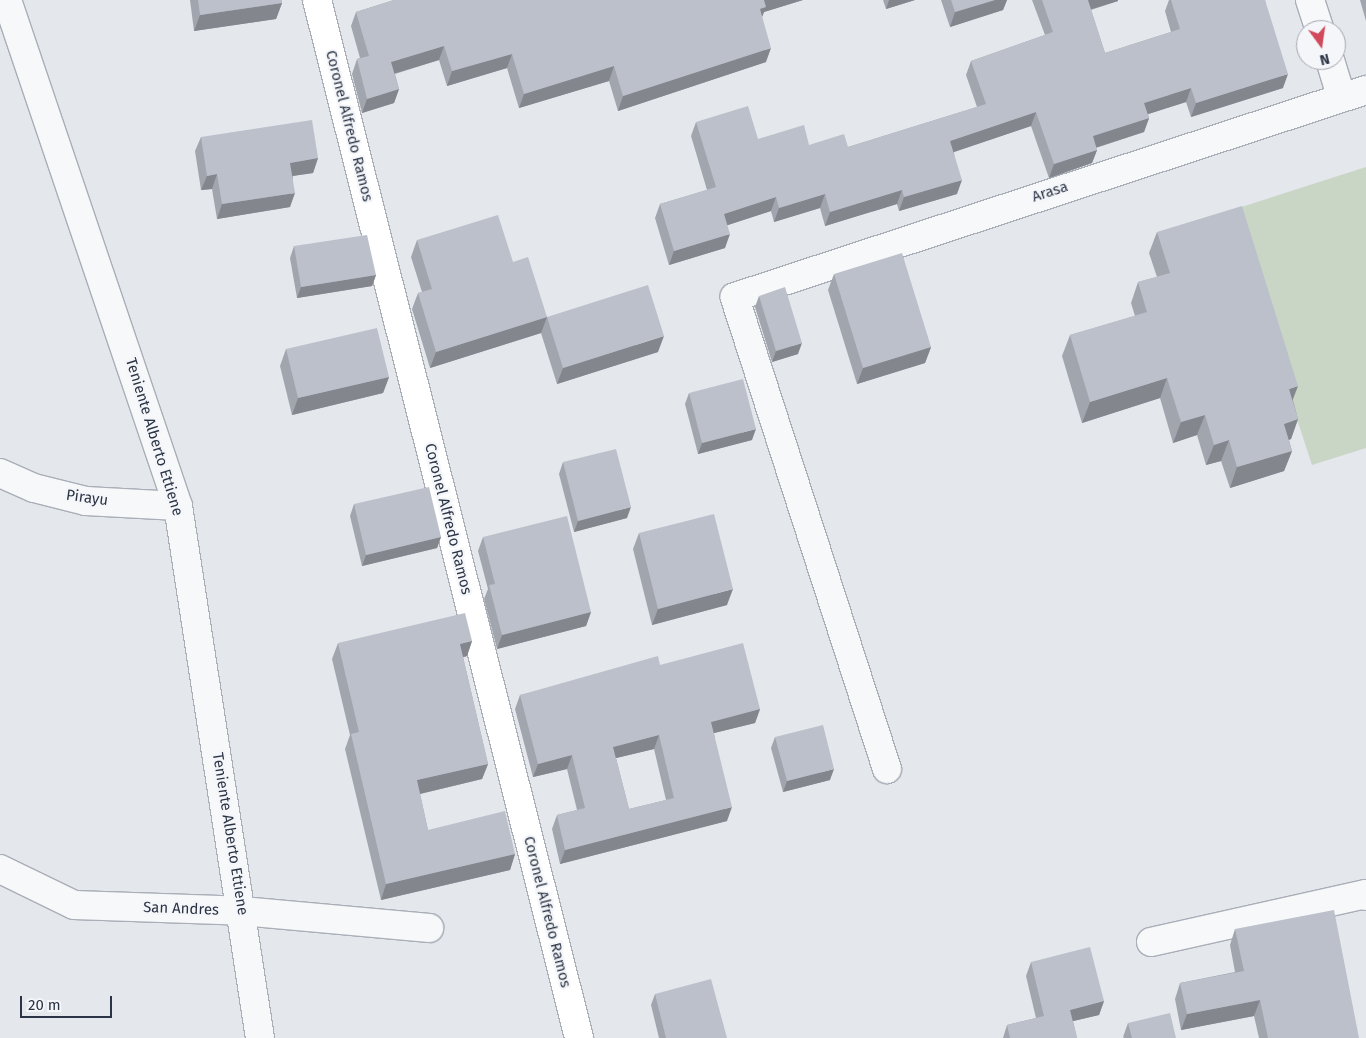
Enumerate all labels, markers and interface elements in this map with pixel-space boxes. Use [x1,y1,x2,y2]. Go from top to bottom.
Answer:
north arrow [1296,20,1346,70]
street label: Coronel Alfredo Ramos [321,49,377,203]
text: N [1318,50,1331,68]
street label: Arasa [1030,178,1070,206]
street label: Teniente Alberto Ettiene [121,356,187,518]
street label: Coronel Alfredo Ramos [420,442,476,596]
street label: Pirayu [65,486,109,510]
street label: Teniente Alberto Ettiene [208,751,252,917]
street label: Coronel Alfredo Ramos [519,835,575,989]
street label: San Andres [143,899,219,919]
scale bar [22,986,115,1018]
text: 20 m [28,996,61,1014]

